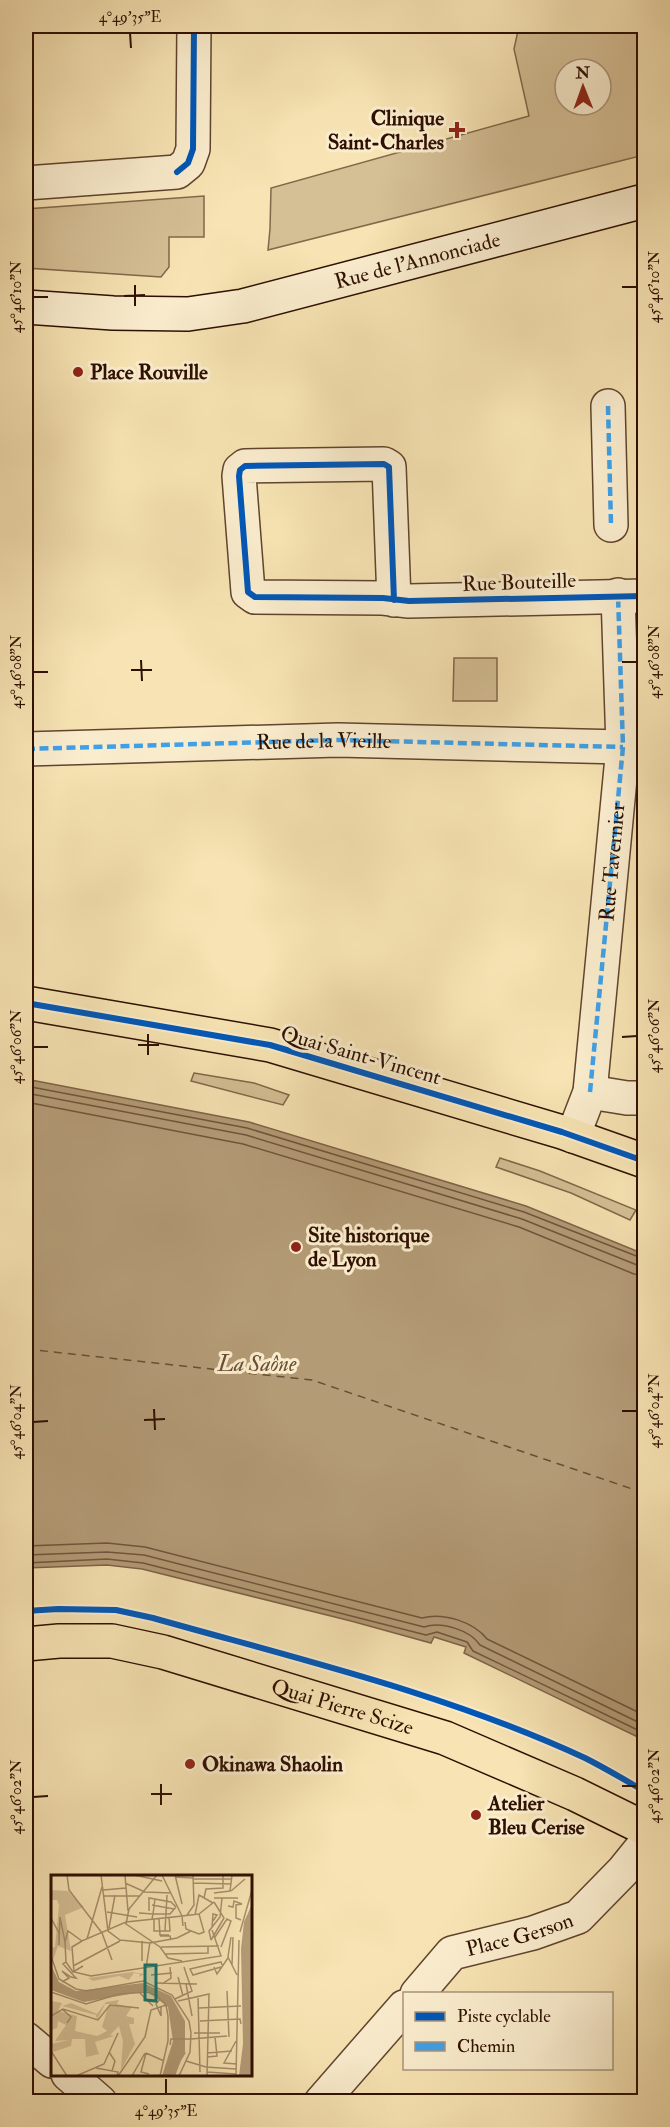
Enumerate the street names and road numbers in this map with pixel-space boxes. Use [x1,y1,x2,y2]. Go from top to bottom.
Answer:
street label: Rue de l'Annonciade [332,226,503,295]
street label: Rue Bouteille [461,567,577,598]
street label: Rue de la Vieille [256,727,392,756]
street label: Rue Tavernier [593,801,632,923]
street label: Quai Saint-Vincent [278,1020,444,1091]
street label: Quai Pierre Scize [268,1673,417,1742]
street label: Place Gerson [463,1907,577,1963]

